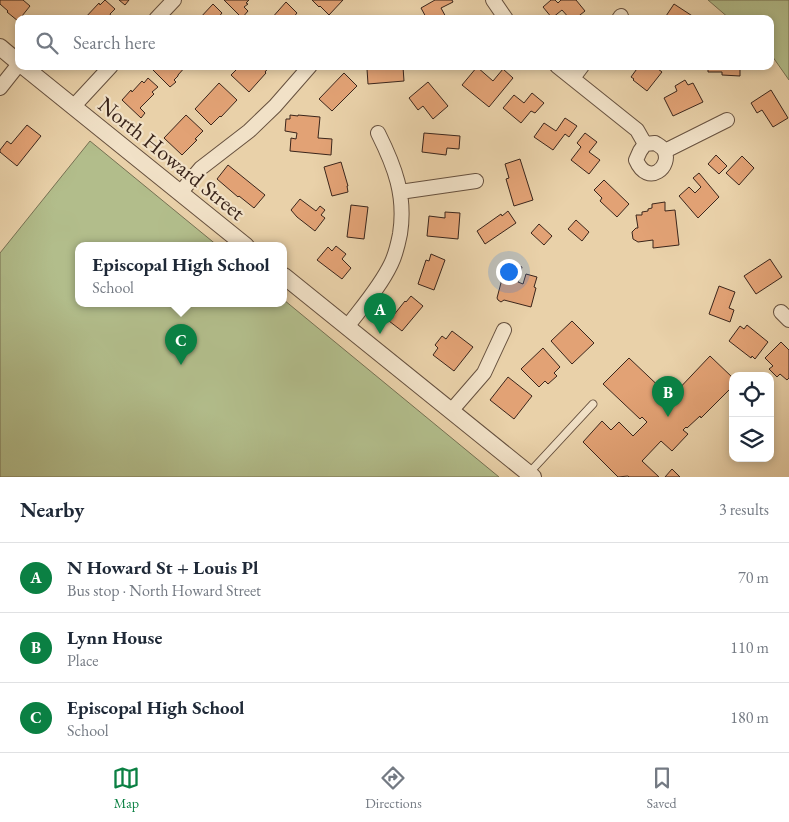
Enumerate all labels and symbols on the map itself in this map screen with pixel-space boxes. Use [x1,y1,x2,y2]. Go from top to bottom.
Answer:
street label: North Howard Street [92,90,251,227]
your location [496,259,522,285]
pin: A [364,293,396,334]
pin: C [165,324,197,365]
pin: B [652,376,684,417]

